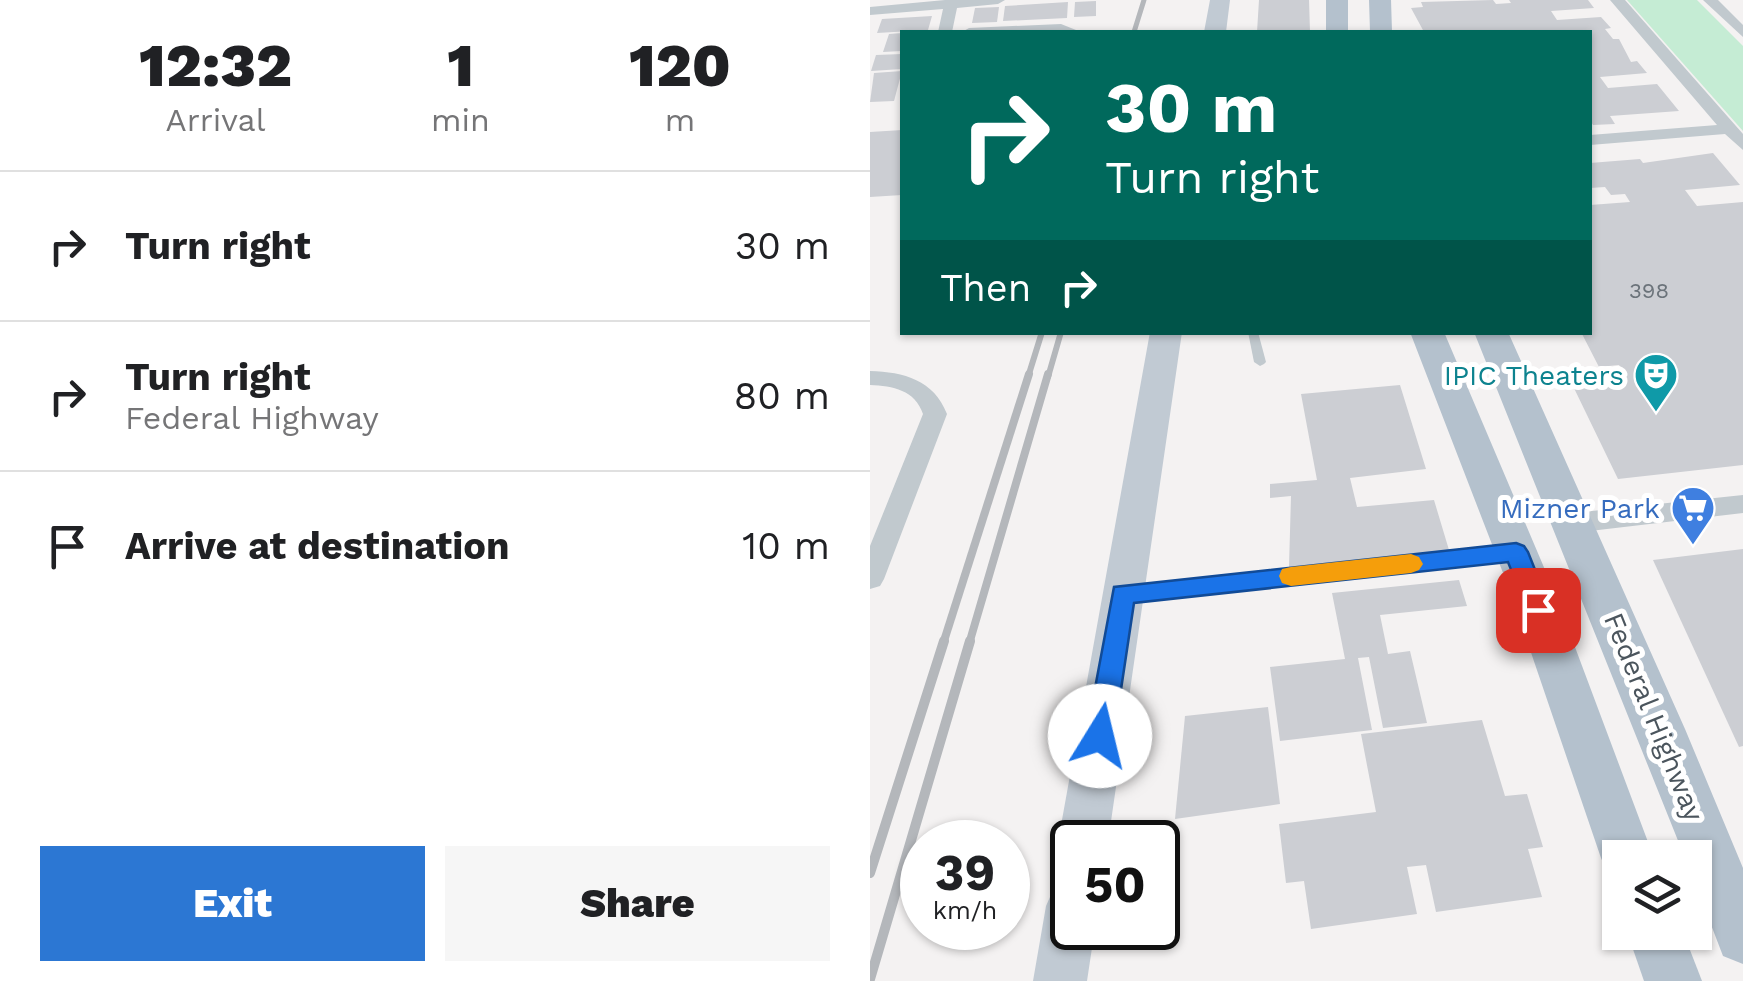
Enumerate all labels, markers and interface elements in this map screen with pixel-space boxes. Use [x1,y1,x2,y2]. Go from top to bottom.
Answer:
text: 12:32 [139,30,292,101]
text: 1 [447,30,474,101]
text: 120 [629,30,731,101]
text: 30 m [1105,67,1277,149]
icon: right [940,70,1070,200]
text: Arrival [166,101,265,139]
text: min [431,101,490,139]
text: m [665,101,695,139]
text: Turn right [1105,151,1319,204]
icon: right [40,219,95,274]
text: Turn right [125,224,311,268]
text: 30 m [735,224,830,268]
icon: right [1051,260,1106,315]
text: Then [940,266,1031,310]
house number: 398 [1629,278,1669,303]
theatre icon: IPIC Theaters [1633,352,1679,413]
text: Turn right [125,355,311,399]
place label: IPIC Theaters [1444,359,1624,392]
icon: right [40,369,95,424]
text: 80 m [734,374,830,418]
text: Federal Highway [125,399,379,437]
supermarket icon: Mizner Park [1670,485,1716,546]
place label: Mizner Park [1500,492,1660,525]
icon: arrive [40,519,95,574]
text: Arrive at destination [125,524,510,568]
text: 10 m [742,524,830,568]
pin [1496,568,1581,653]
icon: arrive [1511,583,1566,638]
street label: Federal Highway [1597,608,1711,827]
position arrow [1048,684,1152,788]
speed limit sign: 50 [1050,820,1180,950]
map controls [1602,840,1712,950]
button: layers [1602,840,1712,950]
text: 39 [935,843,995,902]
button: Exit [40,846,425,961]
button: Share [445,846,830,961]
text: km/h [933,896,997,925]

